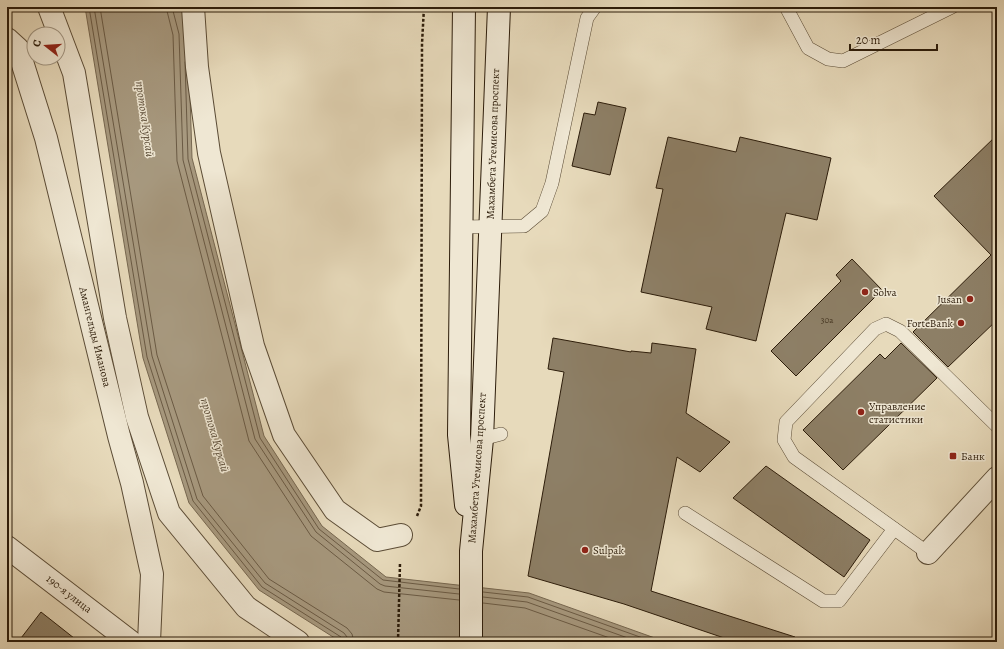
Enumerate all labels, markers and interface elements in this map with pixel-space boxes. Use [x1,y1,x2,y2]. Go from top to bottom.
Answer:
north arrow [26,26,66,66]
scale bar [850,26,937,52]
text: 20 m [856,32,880,48]
text: С [29,38,45,49]
street label: Махамбета Утемисова проспект [483,68,503,220]
water label: протока Курсай [132,80,158,158]
street label: Амангельды Иманова [75,284,115,390]
place label: Solva [873,285,897,300]
marker: Solva [860,287,870,297]
place label: Jusan [937,292,962,307]
marker: Jusan [965,294,975,304]
house number: 30а [821,314,834,326]
place label: ForteBank [907,316,954,331]
marker: ForteBank [956,318,966,328]
street label: Махамбета Утемисова проспект [464,392,490,544]
water label: протока Курсай [197,396,233,474]
place label: Управление статистики [869,399,926,427]
marker: Управление статистики [856,407,866,417]
place label: Банк [961,449,985,464]
marker: Банк [948,451,958,461]
place label: Sulpak [593,543,624,558]
marker: Sulpak [580,545,590,555]
street label: 190-я улица [43,571,96,617]

